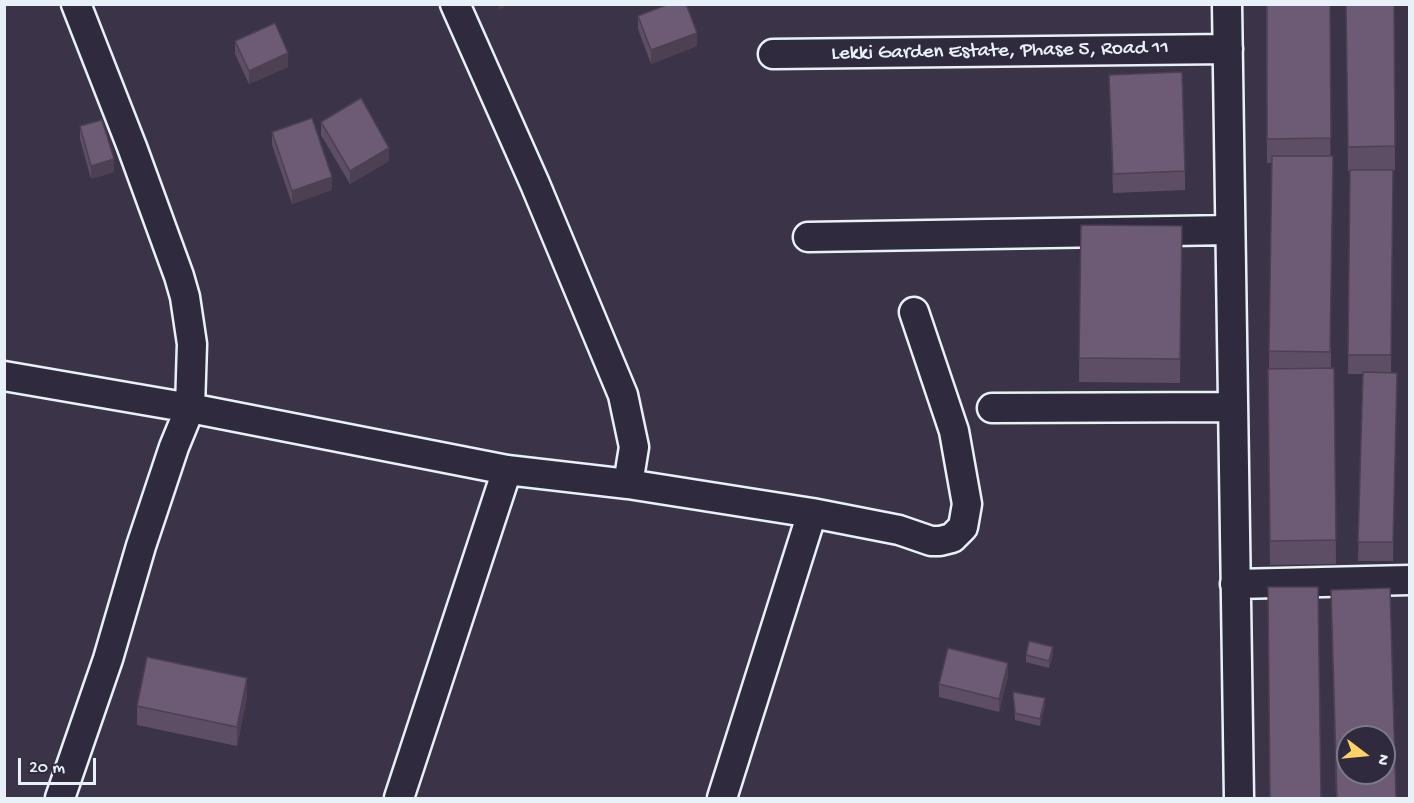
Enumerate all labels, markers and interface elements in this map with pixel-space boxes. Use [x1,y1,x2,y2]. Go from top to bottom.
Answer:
street label: Lekki Garden Estate, Phase 5, Road 11 [831,36,1169,68]
north arrow [1336,725,1396,785]
scale bar [21,746,99,784]
text: N [1371,752,1392,767]
text: 20 m [29,758,65,779]

